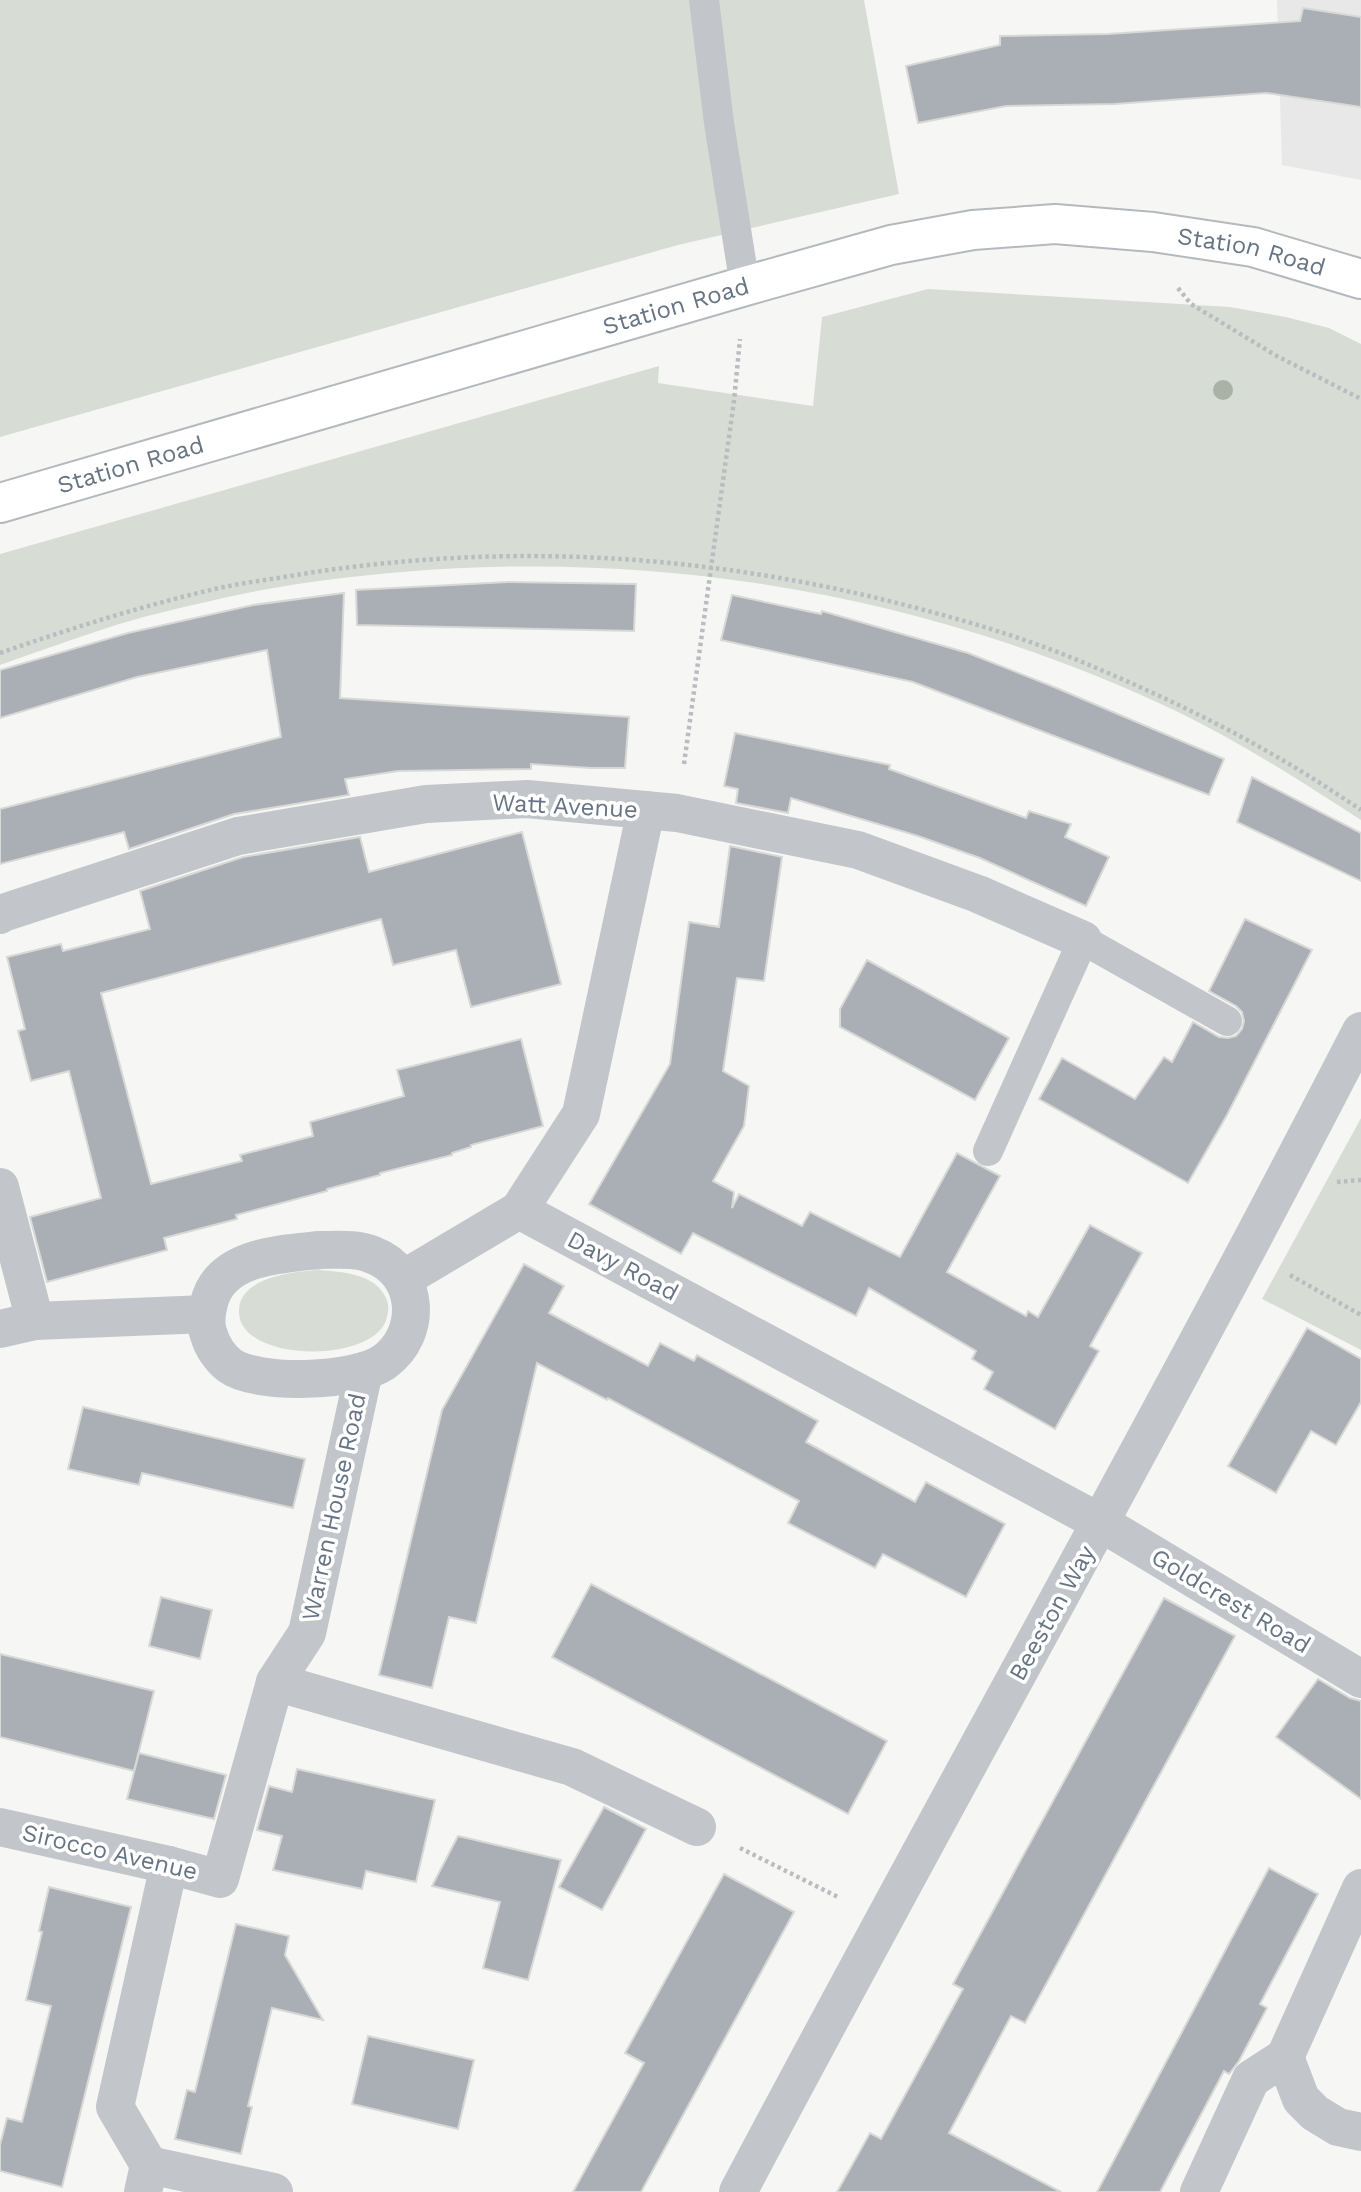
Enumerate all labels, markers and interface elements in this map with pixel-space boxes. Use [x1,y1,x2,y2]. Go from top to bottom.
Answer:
street label: Station Road [1176,222,1329,282]
street label: Station Road [599,272,752,341]
street label: Station Road [54,430,207,500]
street label: Watt Avenue [491,788,639,824]
street label: Davy Road [563,1225,683,1307]
street label: Warren House Road [296,1391,372,1623]
street label: Beeston Way [1003,1540,1101,1686]
street label: Goldcrest Road [1146,1543,1316,1659]
street label: Sirocco Avenue [20,1818,200,1886]

